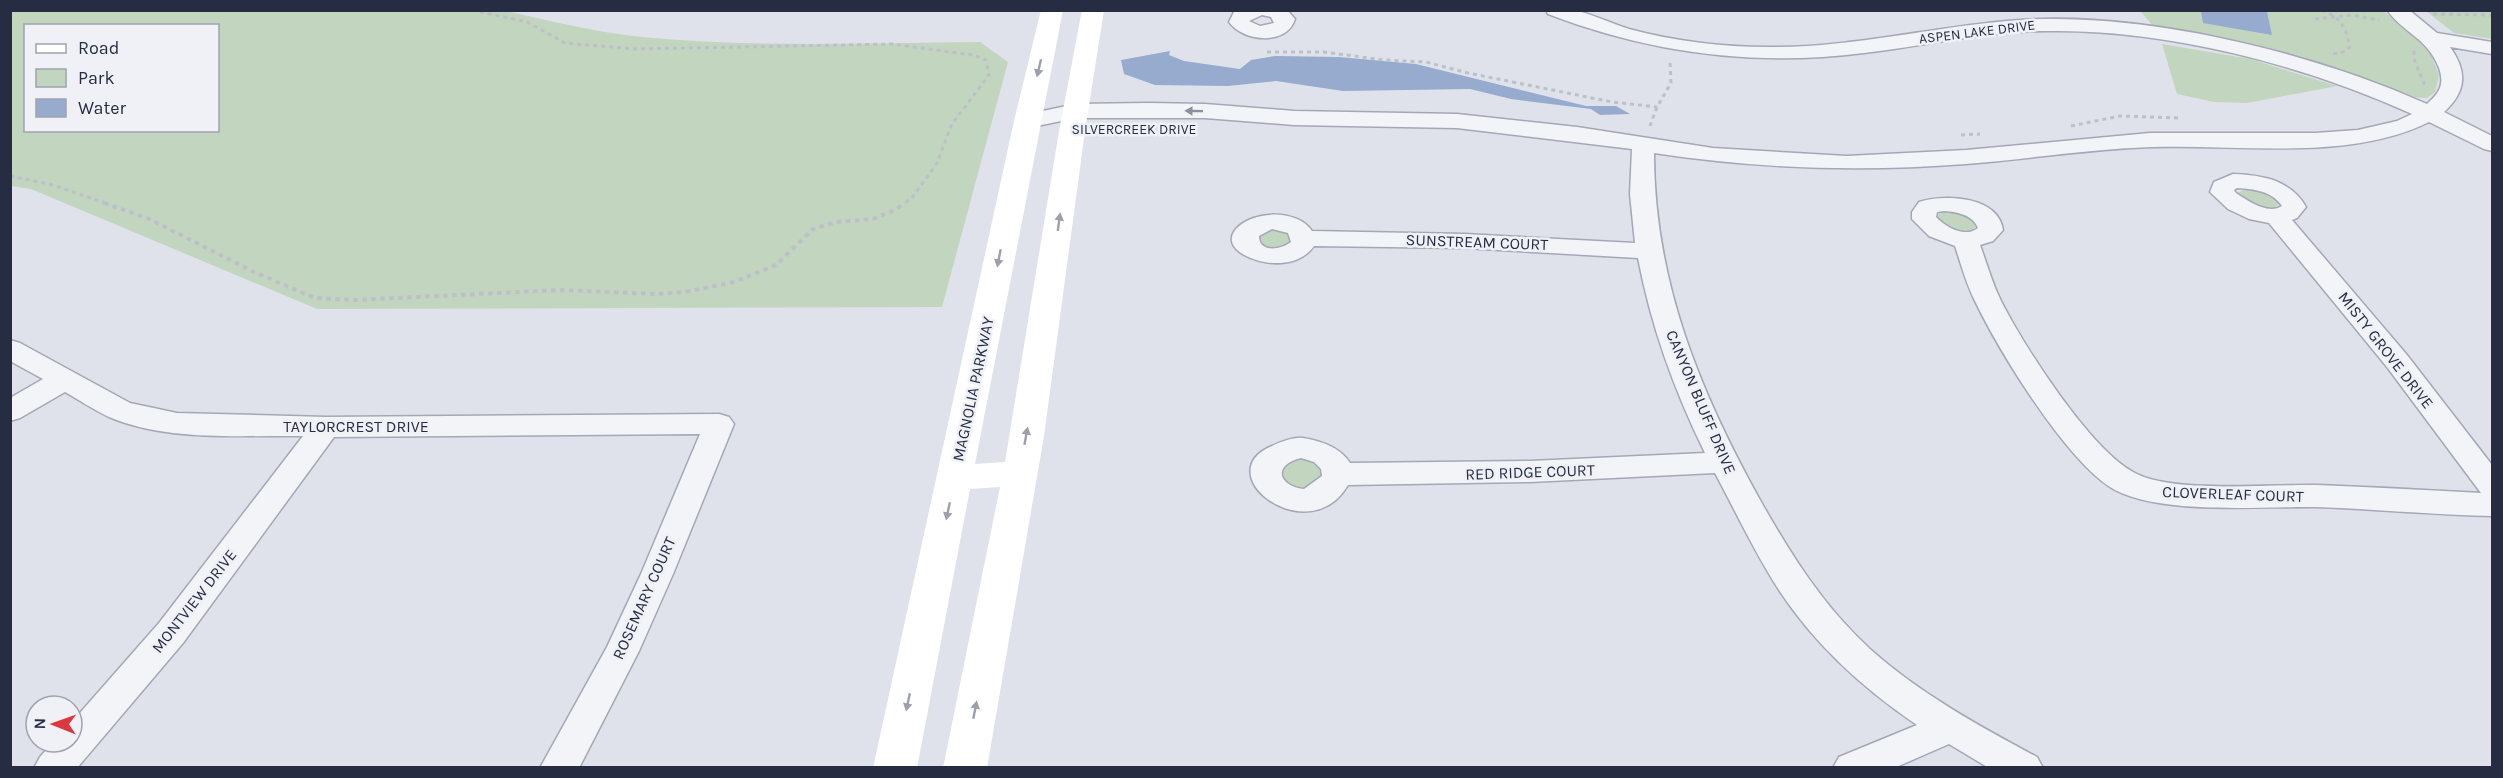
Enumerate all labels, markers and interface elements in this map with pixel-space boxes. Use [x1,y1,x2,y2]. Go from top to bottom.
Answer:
street label: ASPEN LAKE DRIVE [1918,16,2036,48]
legend [24,24,219,132]
text: Road [78,37,119,59]
one-way arrow [1034,58,1044,77]
text: Park [78,67,115,89]
text: Water [78,97,126,119]
one-way arrow [1185,106,1204,116]
street label: SILVERCREEK DRIVE [1072,121,1196,138]
one-way arrow [1054,213,1063,232]
street label: SUNSTREAM COURT [1405,230,1549,254]
one-way arrow [994,249,1003,268]
street label: MISTY GROVE DRIVE [2334,288,2438,412]
street label: MAGNOLIA PARKWAY [948,315,998,463]
street label: CANYON BLUFF DRIVE [1662,327,1740,477]
street label: TAYLORCREST DRIVE [283,417,429,436]
one-way arrow [1022,426,1031,445]
street label: RED RIDGE COURT [1465,460,1595,484]
street label: CLOVERLEAF COURT [2162,482,2304,506]
one-way arrow [943,502,952,521]
street label: ROSEMARY COURT [608,534,680,662]
street label: MONTVIEW DRIVE [148,545,240,657]
one-way arrow [903,693,913,711]
north arrow [24,694,84,754]
one-way arrow [971,700,980,719]
text: N [30,718,49,730]

